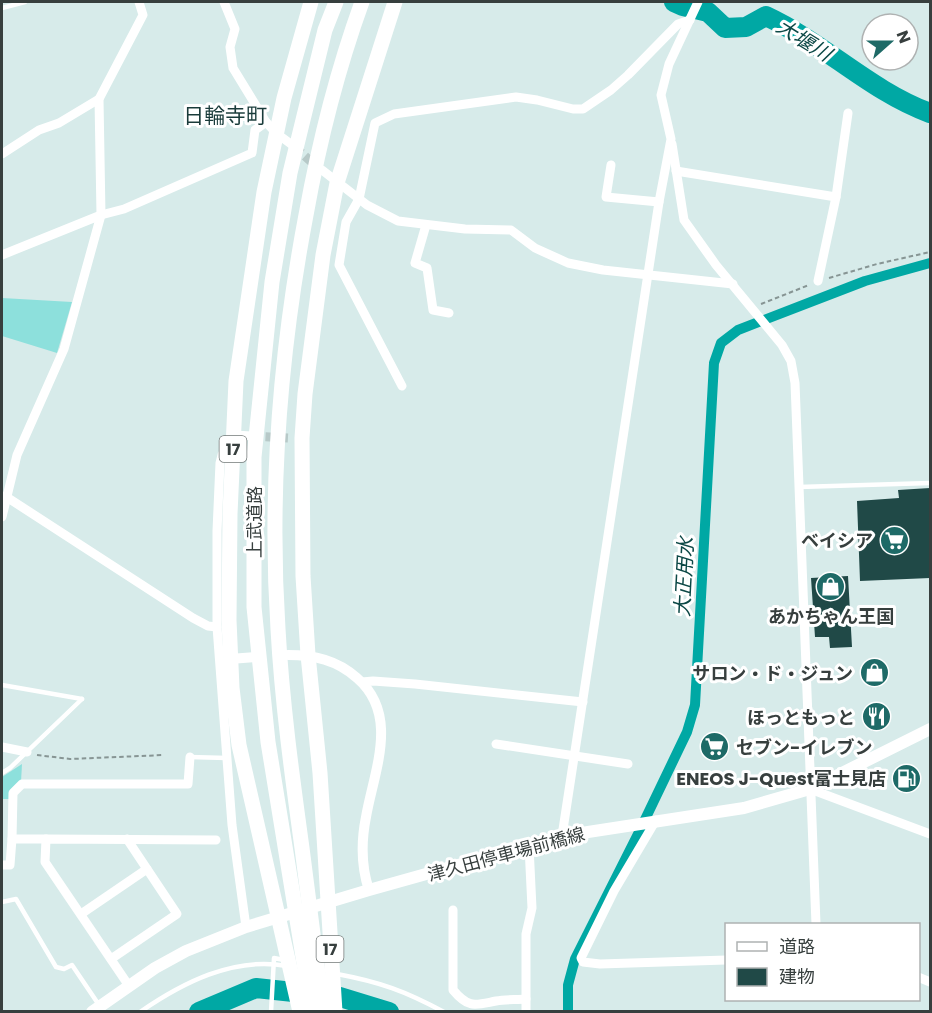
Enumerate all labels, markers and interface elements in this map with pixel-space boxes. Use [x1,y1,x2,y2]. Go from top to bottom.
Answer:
water label: 大堰川 [771,12,839,69]
north arrow [860,12,920,72]
text: N [891,27,916,47]
district label: 日輪寺町 [183,101,267,130]
road number: 17 [220,436,246,462]
street label: 上武道路 [242,486,267,558]
supermarket icon: ベイシア [878,524,910,556]
place label: ベイシア [801,528,873,553]
water label: 大正用水 [668,534,700,618]
shop icon: あかちゃん王国 [815,571,847,603]
place label: あかちゃん王国 [768,604,894,629]
shop icon: サロン・ド・ジュン [858,657,890,689]
place label: サロン・ド・ジュン [692,661,853,686]
restaurant icon: ほっともっと [860,701,892,733]
place label: ほっともっと [747,705,855,730]
supermarket icon: セブン-イレブン [699,731,731,763]
place label: セブン-イレブン [736,735,872,760]
fuel station icon: ENEOS J-Quest富士見店 [891,762,923,794]
place label: ENEOS J-Quest富士見店 [676,766,886,791]
street label: 津久田停車場前橋線 [425,821,587,887]
legend [725,923,920,1001]
text: 道路 [779,934,815,959]
road number: 17 [316,936,344,962]
text: 建物 [779,964,815,989]

